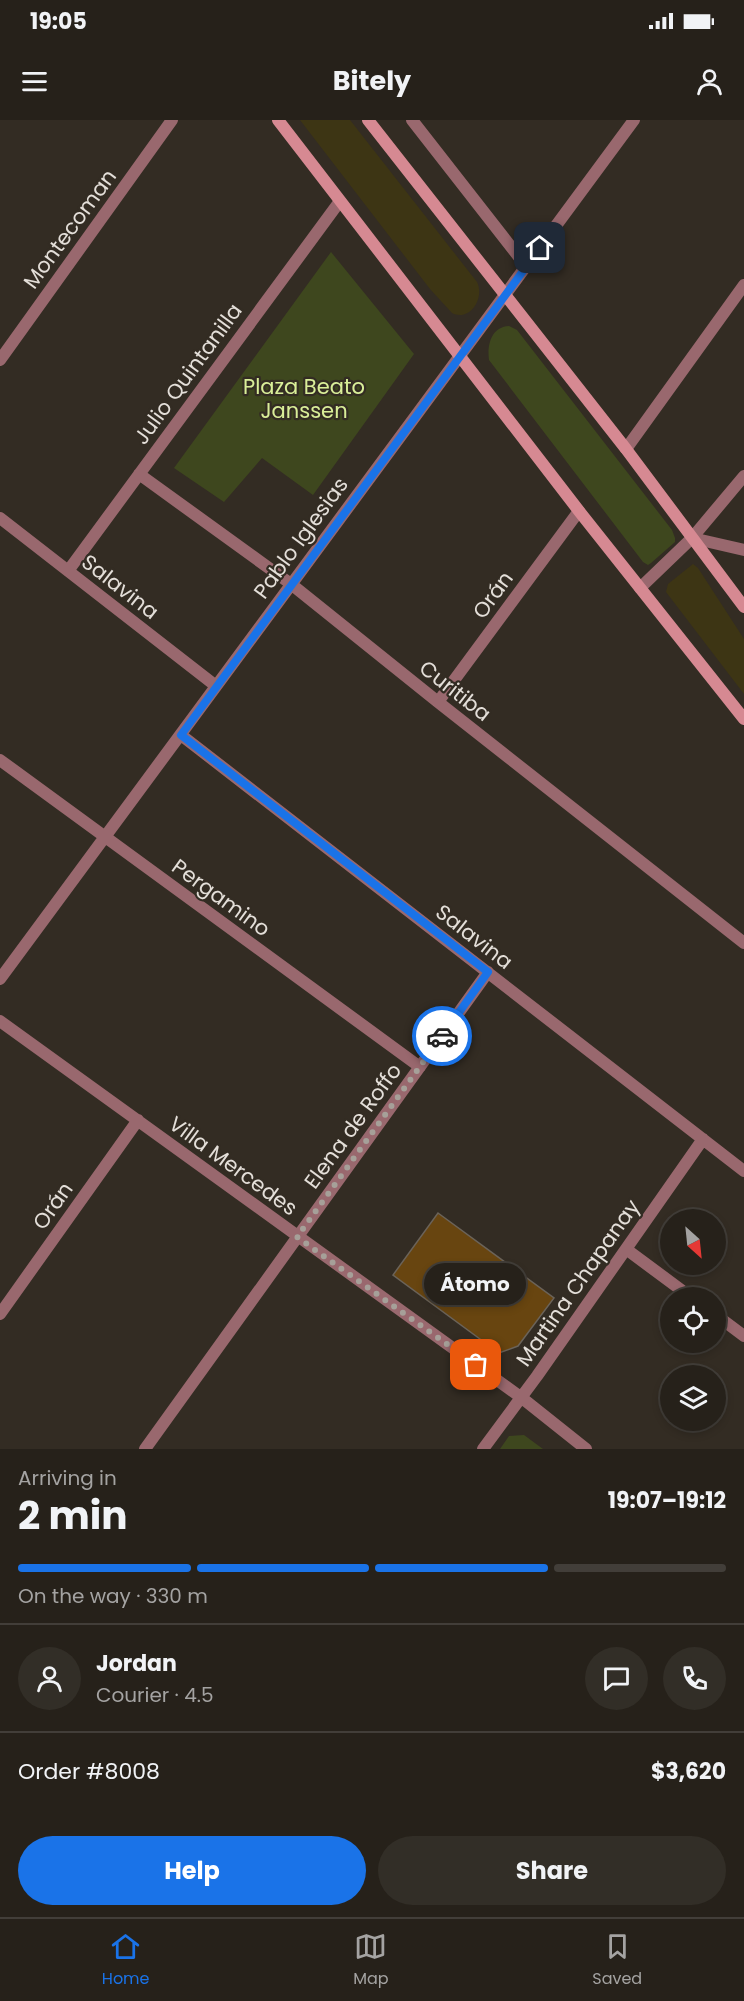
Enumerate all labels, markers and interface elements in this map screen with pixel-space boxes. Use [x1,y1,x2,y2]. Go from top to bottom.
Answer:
text: 19:05 [30,6,87,37]
text: Bitely [333,62,411,99]
icon: menu [18,65,51,98]
icon: person [693,65,726,98]
street label: Montecoman [16,163,123,294]
pin [514,222,565,273]
icon: home [523,231,556,264]
street label: Julio Quintanilla [127,297,249,450]
park label: Plaza Beato Janssen [243,372,365,425]
street label: Pablo Iglesias [247,471,355,604]
street label: Salavina [76,547,165,626]
street label: Orán [466,565,520,624]
street label: Curitiba [413,653,497,728]
street label: Pergamino [166,852,276,943]
street label: Salavina [430,897,519,976]
courier [412,1006,472,1066]
icon: car [426,1020,459,1053]
street label: Elena de Roffo [297,1057,408,1194]
street label: Villa Mercedes [163,1109,303,1222]
street label: Orán [26,1176,79,1235]
street label: Martina Chapanay [509,1193,646,1372]
north arrow [660,1209,726,1275]
map controls [660,1209,726,1431]
callout: Átomo [425,1263,527,1305]
text: Átomo [440,1270,510,1298]
button: locate [660,1287,726,1353]
pin [450,1339,501,1390]
icon: bag [459,1348,492,1381]
button: layers [660,1365,726,1431]
text: Arriving in [18,1464,117,1492]
text: 19:07–19:12 [608,1485,726,1516]
text: 2 min [18,1488,128,1543]
text: On the way · 330 m [18,1582,208,1610]
button: person [18,1647,81,1710]
button: chat [585,1647,648,1710]
button: phone [663,1647,726,1710]
text: Jordan [96,1648,177,1679]
text: Courier · 4.5 [96,1681,214,1709]
text: Order #8008 [18,1756,160,1787]
text: $3,620 [651,1756,726,1787]
button: Help [18,1836,366,1905]
button: Share [378,1836,726,1905]
tab: Home [102,1930,150,1991]
tab: Map [353,1930,389,1991]
tab: Saved [592,1930,642,1991]

